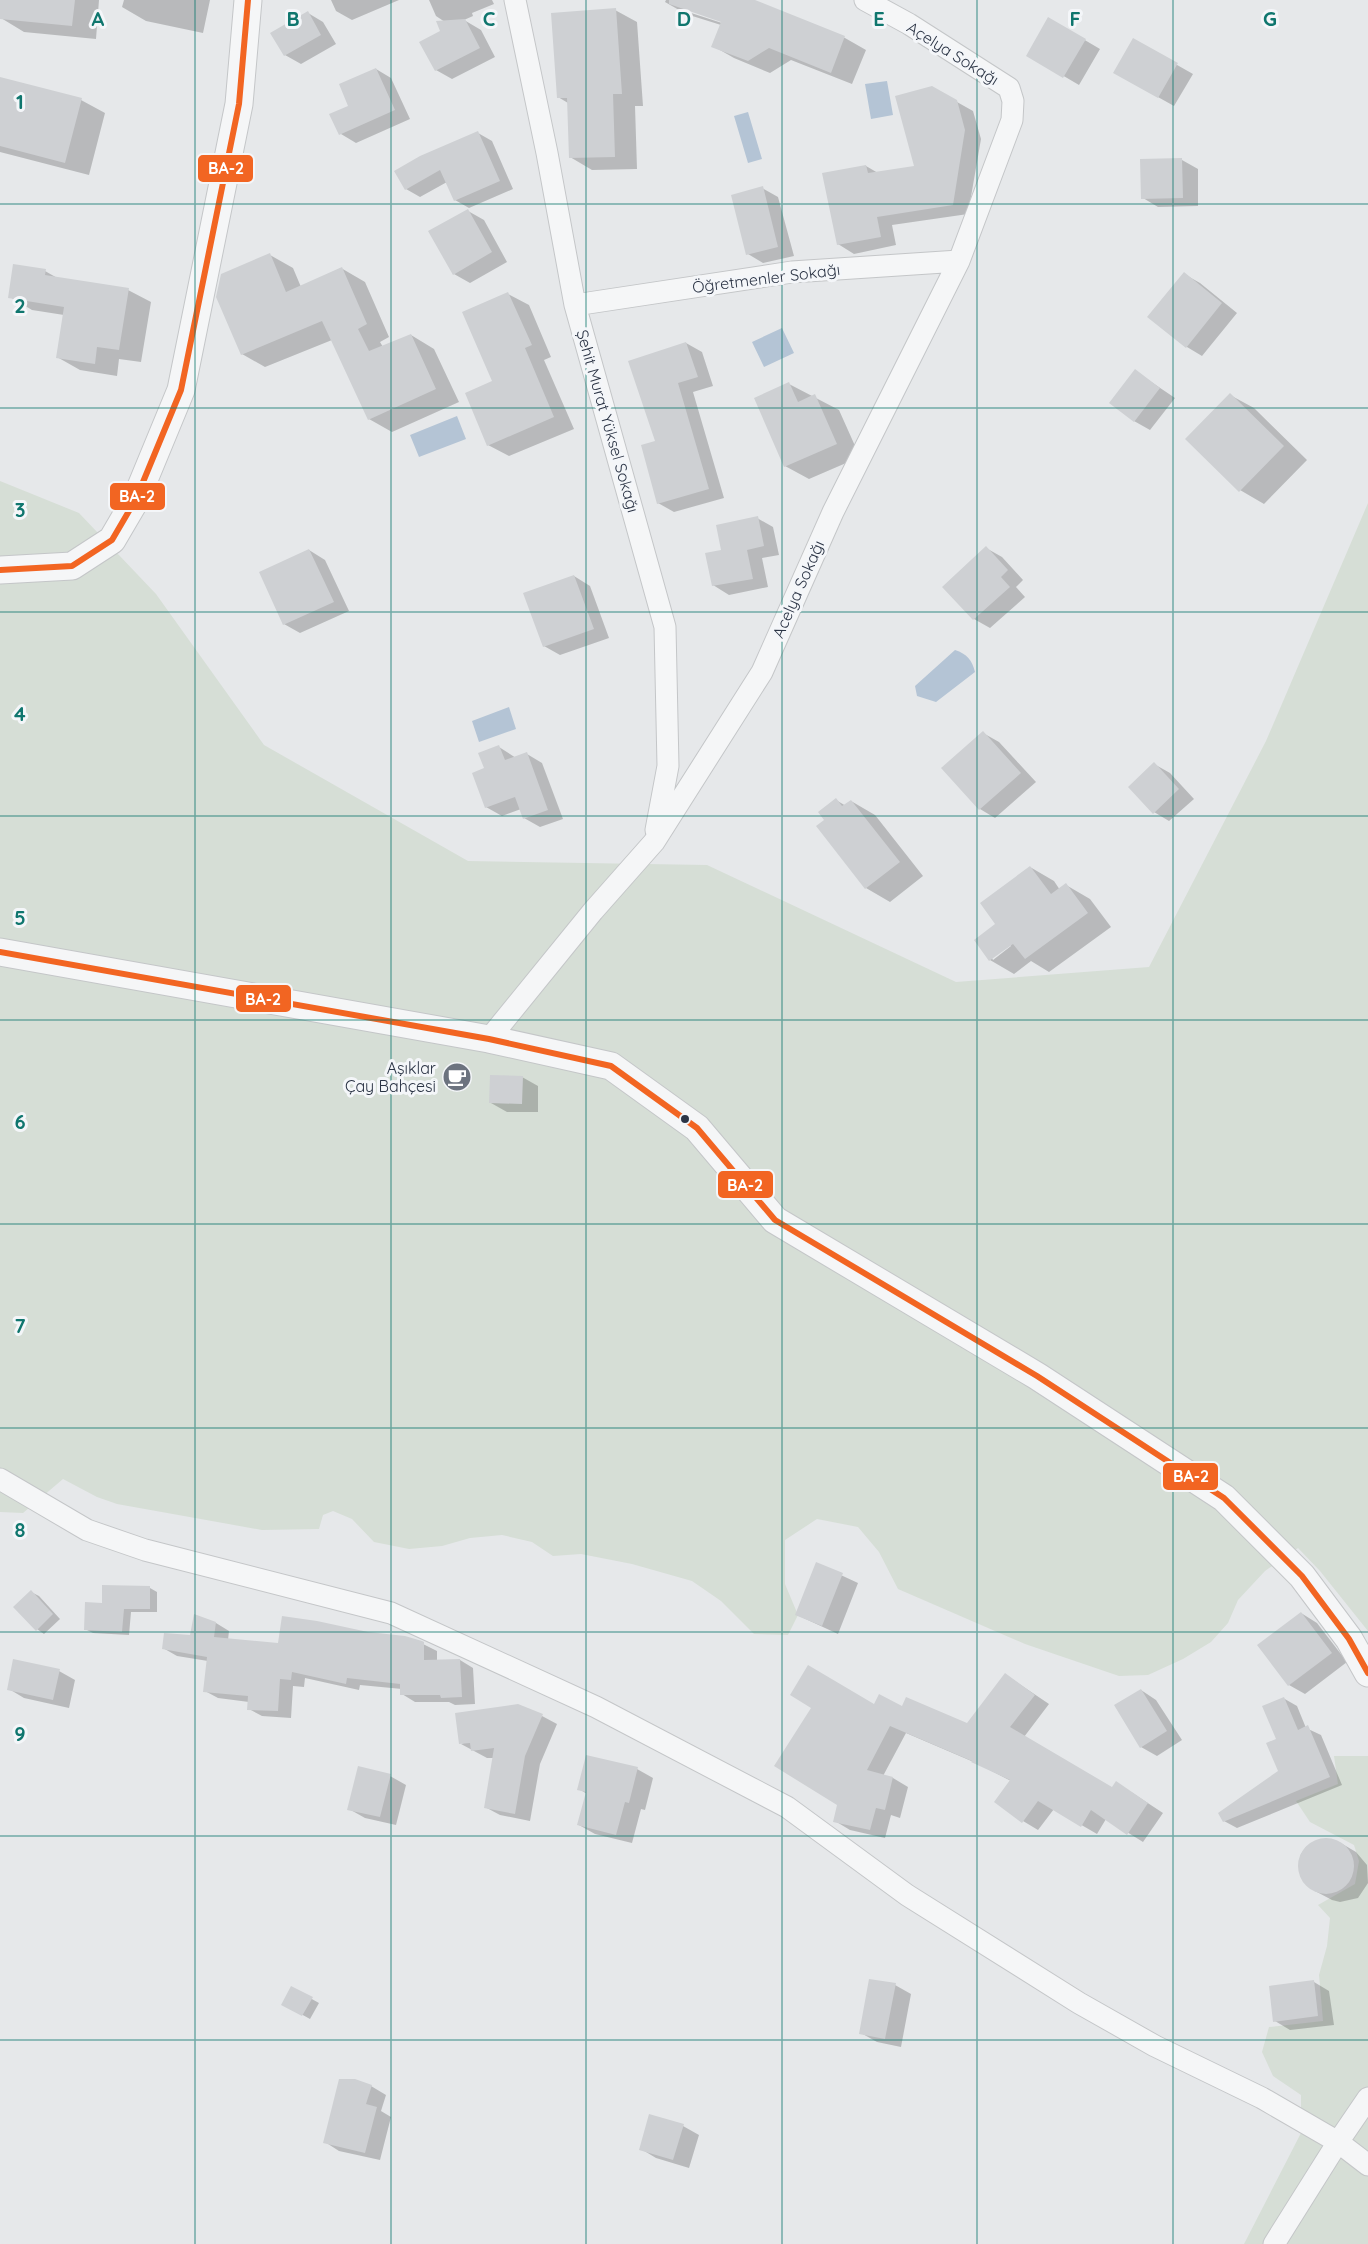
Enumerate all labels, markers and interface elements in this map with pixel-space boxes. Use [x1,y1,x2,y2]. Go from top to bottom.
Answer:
text: A [92,6,105,31]
text: B [286,6,300,31]
text: C [483,6,496,31]
text: D [677,6,691,31]
text: E [873,6,885,31]
text: F [1069,6,1081,31]
text: G [1263,6,1277,31]
street label: Açelya Sokağı [903,17,1003,89]
text: 1 [16,89,24,114]
line badge: BA-2 [197,154,254,183]
text: BA-2 [208,158,244,178]
street label: Öğretmenler Sokağı [691,259,841,297]
text: 2 [14,293,26,318]
street label: Şehit Murat Yüksel Sokağı [572,327,644,515]
line badge: BA-2 [109,482,166,511]
text: BA-2 [119,486,155,506]
text: 3 [15,497,25,522]
street label: Acelya Sokağı [768,537,828,641]
text: 4 [14,701,26,726]
text: 5 [14,905,26,930]
line badge: BA-2 [235,984,292,1013]
text: BA-2 [245,989,281,1009]
place label: Aşıklar Çay Bahçesi [345,1058,436,1096]
cafe icon: Aşıklar Çay Bahçesi [441,1061,473,1093]
text: 6 [14,1109,26,1134]
unlabelled marker [679,1113,691,1125]
line badge: BA-2 [717,1170,774,1199]
text: BA-2 [727,1175,763,1195]
text: 7 [15,1313,26,1338]
line badge: BA-2 [1162,1462,1219,1491]
text: BA-2 [1173,1466,1209,1486]
text: 8 [15,1517,26,1542]
text: 9 [14,1721,26,1746]

